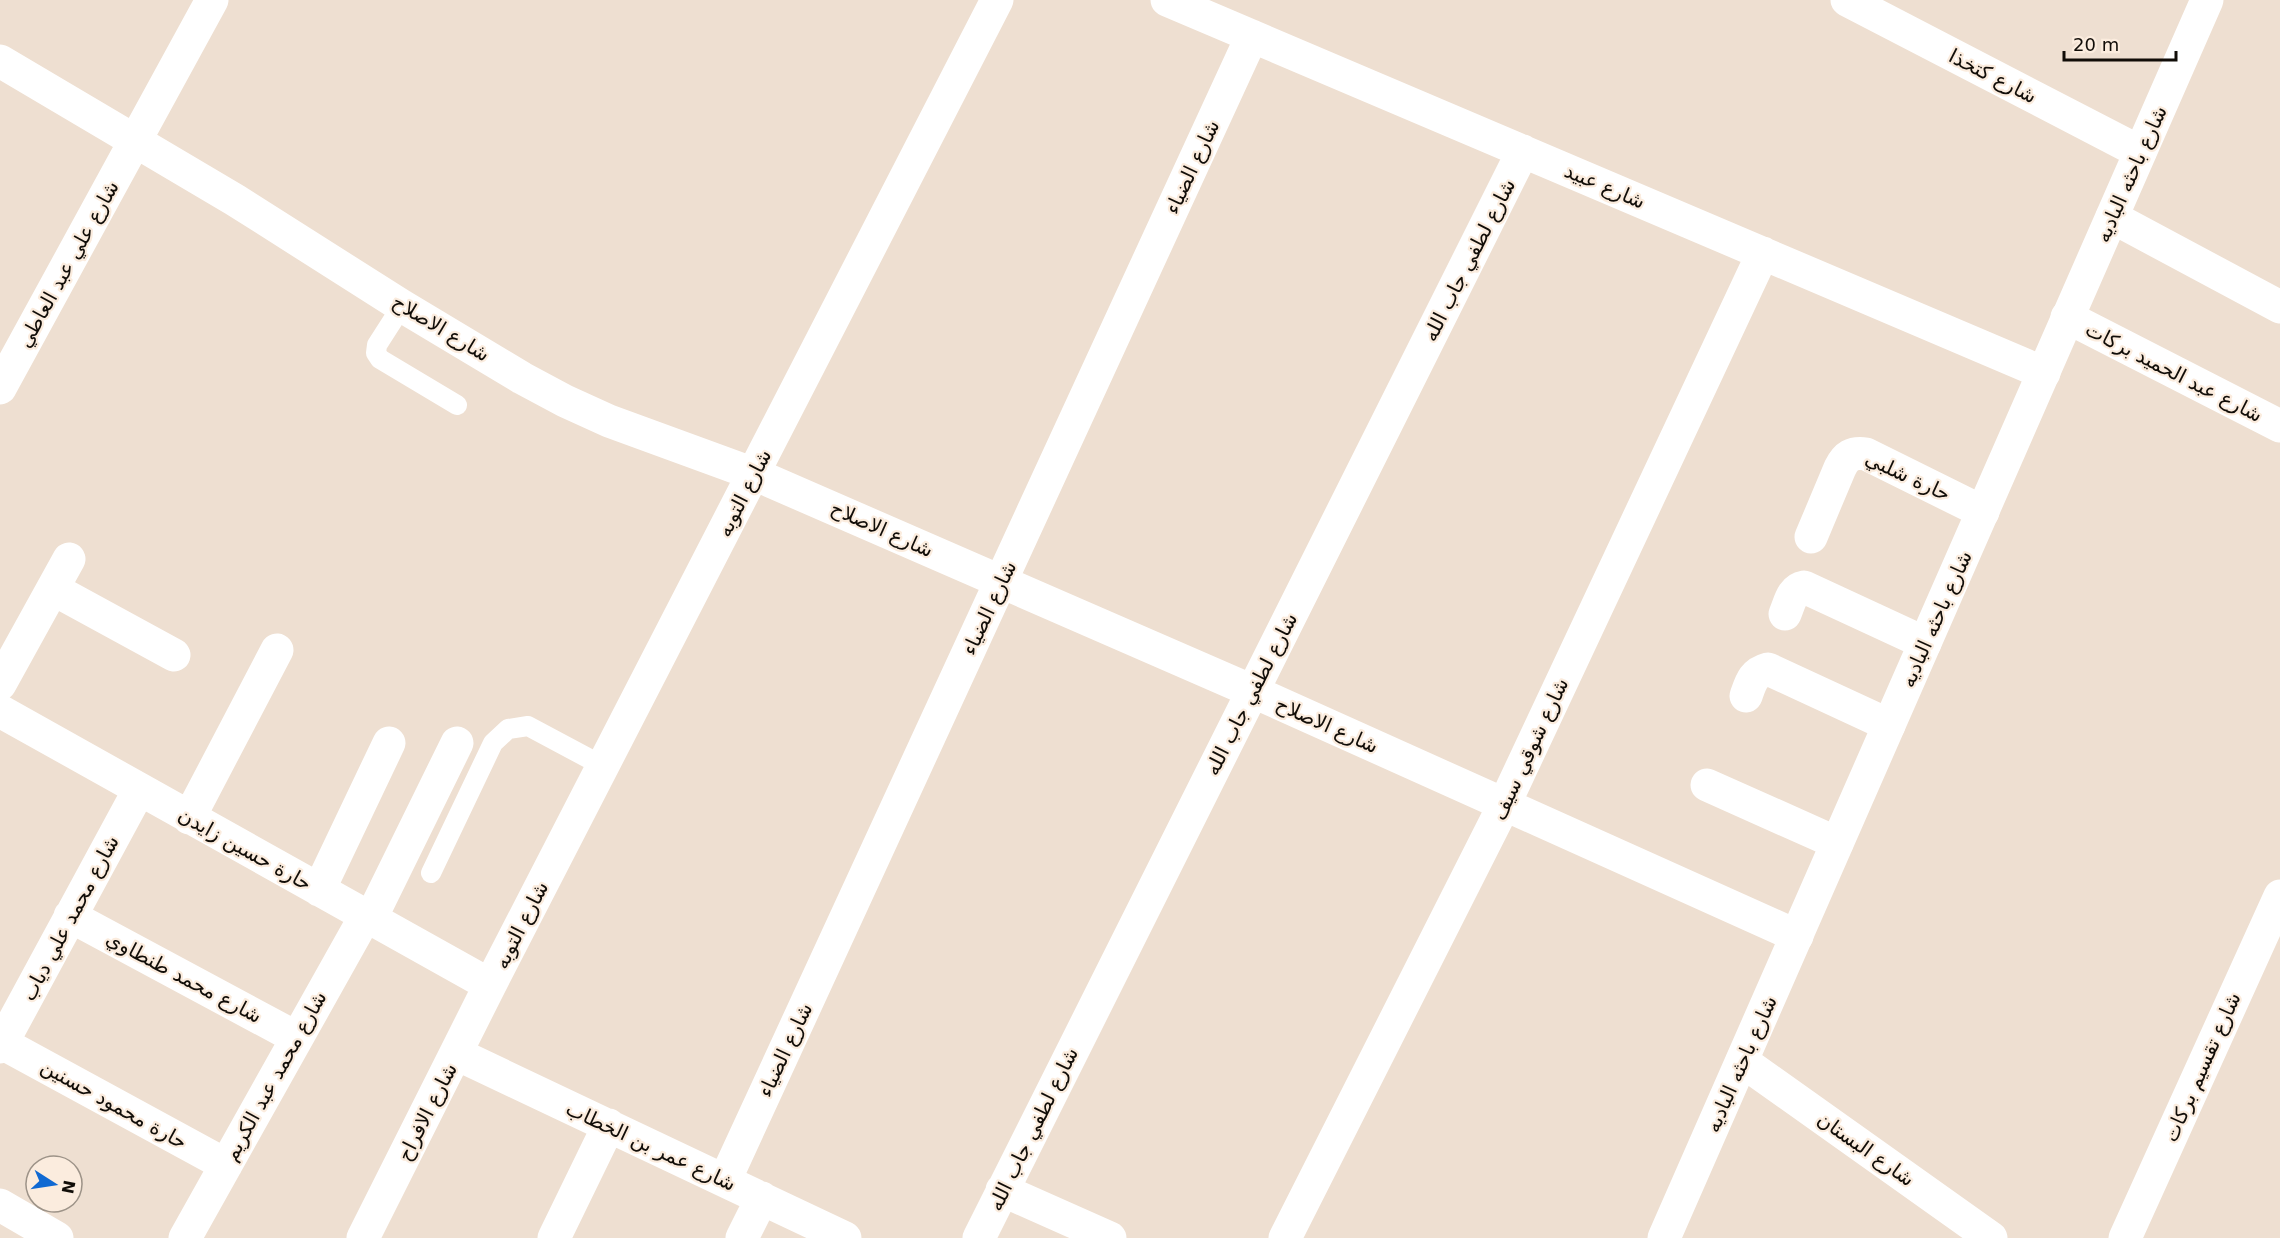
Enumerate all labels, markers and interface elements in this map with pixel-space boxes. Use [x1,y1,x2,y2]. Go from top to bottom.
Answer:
scale bar [2064,24,2176,62]
text: 20 m [2073,34,2119,55]
street label: شارع كتخذا [1945,44,2041,108]
street label: شارع باحثه الباديه [2090,102,2172,246]
street label: شارع الضياء [1160,116,1224,218]
street label: شارع عبيد [1561,158,1649,214]
street label: شارع لطفي جاب الله [1418,175,1521,346]
street label: شارع علي عبد العاطي [12,176,125,352]
street label: شارع الاصلاح [388,289,494,367]
street label: شارع عبد الحميد بركات [2081,317,2267,427]
street label: شارع التوبه [712,445,776,541]
street label: حارة شلبي [1861,446,1954,507]
street label: شارع الاصلاح [827,496,937,562]
street label: شارع باحثه الباديه [1895,547,1977,691]
street label: شارع الضياء [957,557,1021,659]
street label: شارع لطفي جاب الله [1200,609,1303,780]
street label: شارع شوقي سيف [1487,674,1574,824]
street label: شارع الاصلاح [1272,692,1382,758]
street label: حارة حسين زايدن [174,802,316,896]
street label: شارع محمد علي دياب [16,831,125,1005]
street label: شارع التوبه [489,877,553,973]
street label: شارع محمد طنطاوي [102,926,266,1029]
street label: شارع محمد عبد الكريم [218,987,332,1165]
street label: شارع تقسيم بركات [2158,989,2246,1145]
street label: شارع باحثه الباديه [1700,992,1782,1136]
street label: شارع الضياء [753,999,817,1101]
street label: شارع لطفي جاب الله [983,1043,1084,1215]
street label: حارة محمود حسنين [37,1054,191,1154]
street label: شارع الافراح [392,1059,462,1165]
street label: شارع عمر بن الخطاب [562,1096,740,1196]
street label: شارع البستان [1813,1107,1919,1191]
north arrow [24,1154,84,1214]
text: N [57,1178,79,1196]

